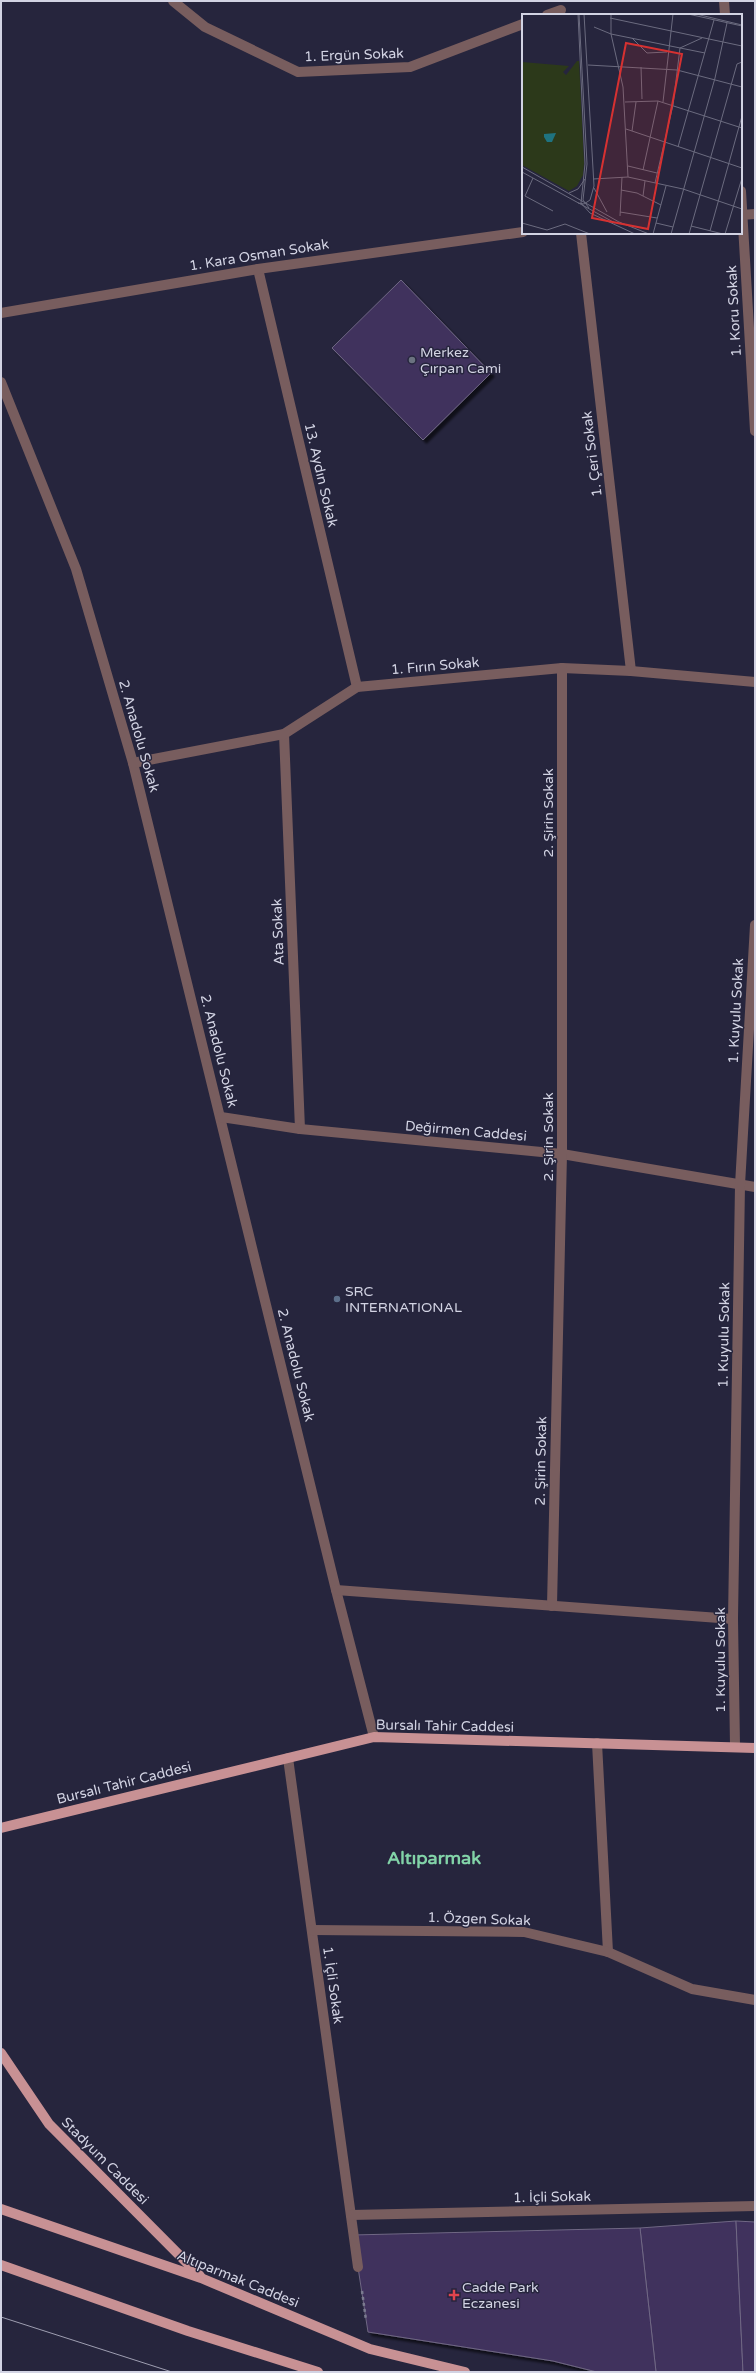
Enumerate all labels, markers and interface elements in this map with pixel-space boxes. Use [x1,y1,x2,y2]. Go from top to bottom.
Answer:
inset map [522,14,742,234]
street label: 1. Ergün Sokak [304,45,404,65]
street label: 1. Kara Osman Sokak [188,236,330,274]
street label: 1. Koru Sokak [723,264,745,357]
place label: Merkez Çırpan Cami [420,344,501,377]
marker: Merkez Çırpan Cami [407,355,417,365]
street label: 1. Çeri Sokak [578,410,606,498]
street label: 13. Aydın Sokak [301,421,341,529]
street label: 1. Fırın Sokak [390,654,480,678]
street label: 2. Anadolu Sokak [115,678,163,794]
street label: 2. Şirin Sokak [540,768,557,858]
street label: Ata Sokak [268,898,288,966]
street label: 1. Kuyulu Sokak [725,957,747,1064]
street label: 2. Anadolu Sokak [197,993,241,1110]
street label: 2. Şirin Sokak [540,1092,557,1182]
street label: Değirmen Caddesi [404,1117,528,1145]
street label: 1. Kuyulu Sokak [715,1282,733,1388]
place label: SRC INTERNATIONAL [345,1283,462,1316]
marker: SRC INTERNATIONAL [332,1294,342,1304]
street label: 2. Anadolu Sokak [274,1307,318,1424]
street label: 2. Şirin Sokak [532,1416,550,1506]
street label: 1. Kuyulu Sokak [712,1607,729,1713]
street label: Bursalı Tahir Caddesi [376,1716,514,1736]
street label: Bursalı Tahir Caddesi [55,1758,193,1808]
district label: Altıparmak [387,1847,481,1869]
street label: 1. Özgen Sokak [427,1909,531,1929]
street label: 1. İçli Sokak [319,1945,347,2025]
street label: Stadyum Caddesi [58,2114,152,2208]
street label: 1. İçli Sokak [513,2188,592,2206]
street label: Altıparmak Caddesi [174,2247,302,2311]
place label: Cadde Park Eczanesi [462,2279,539,2312]
marker: Cadde Park Eczanesi [449,2290,459,2300]

